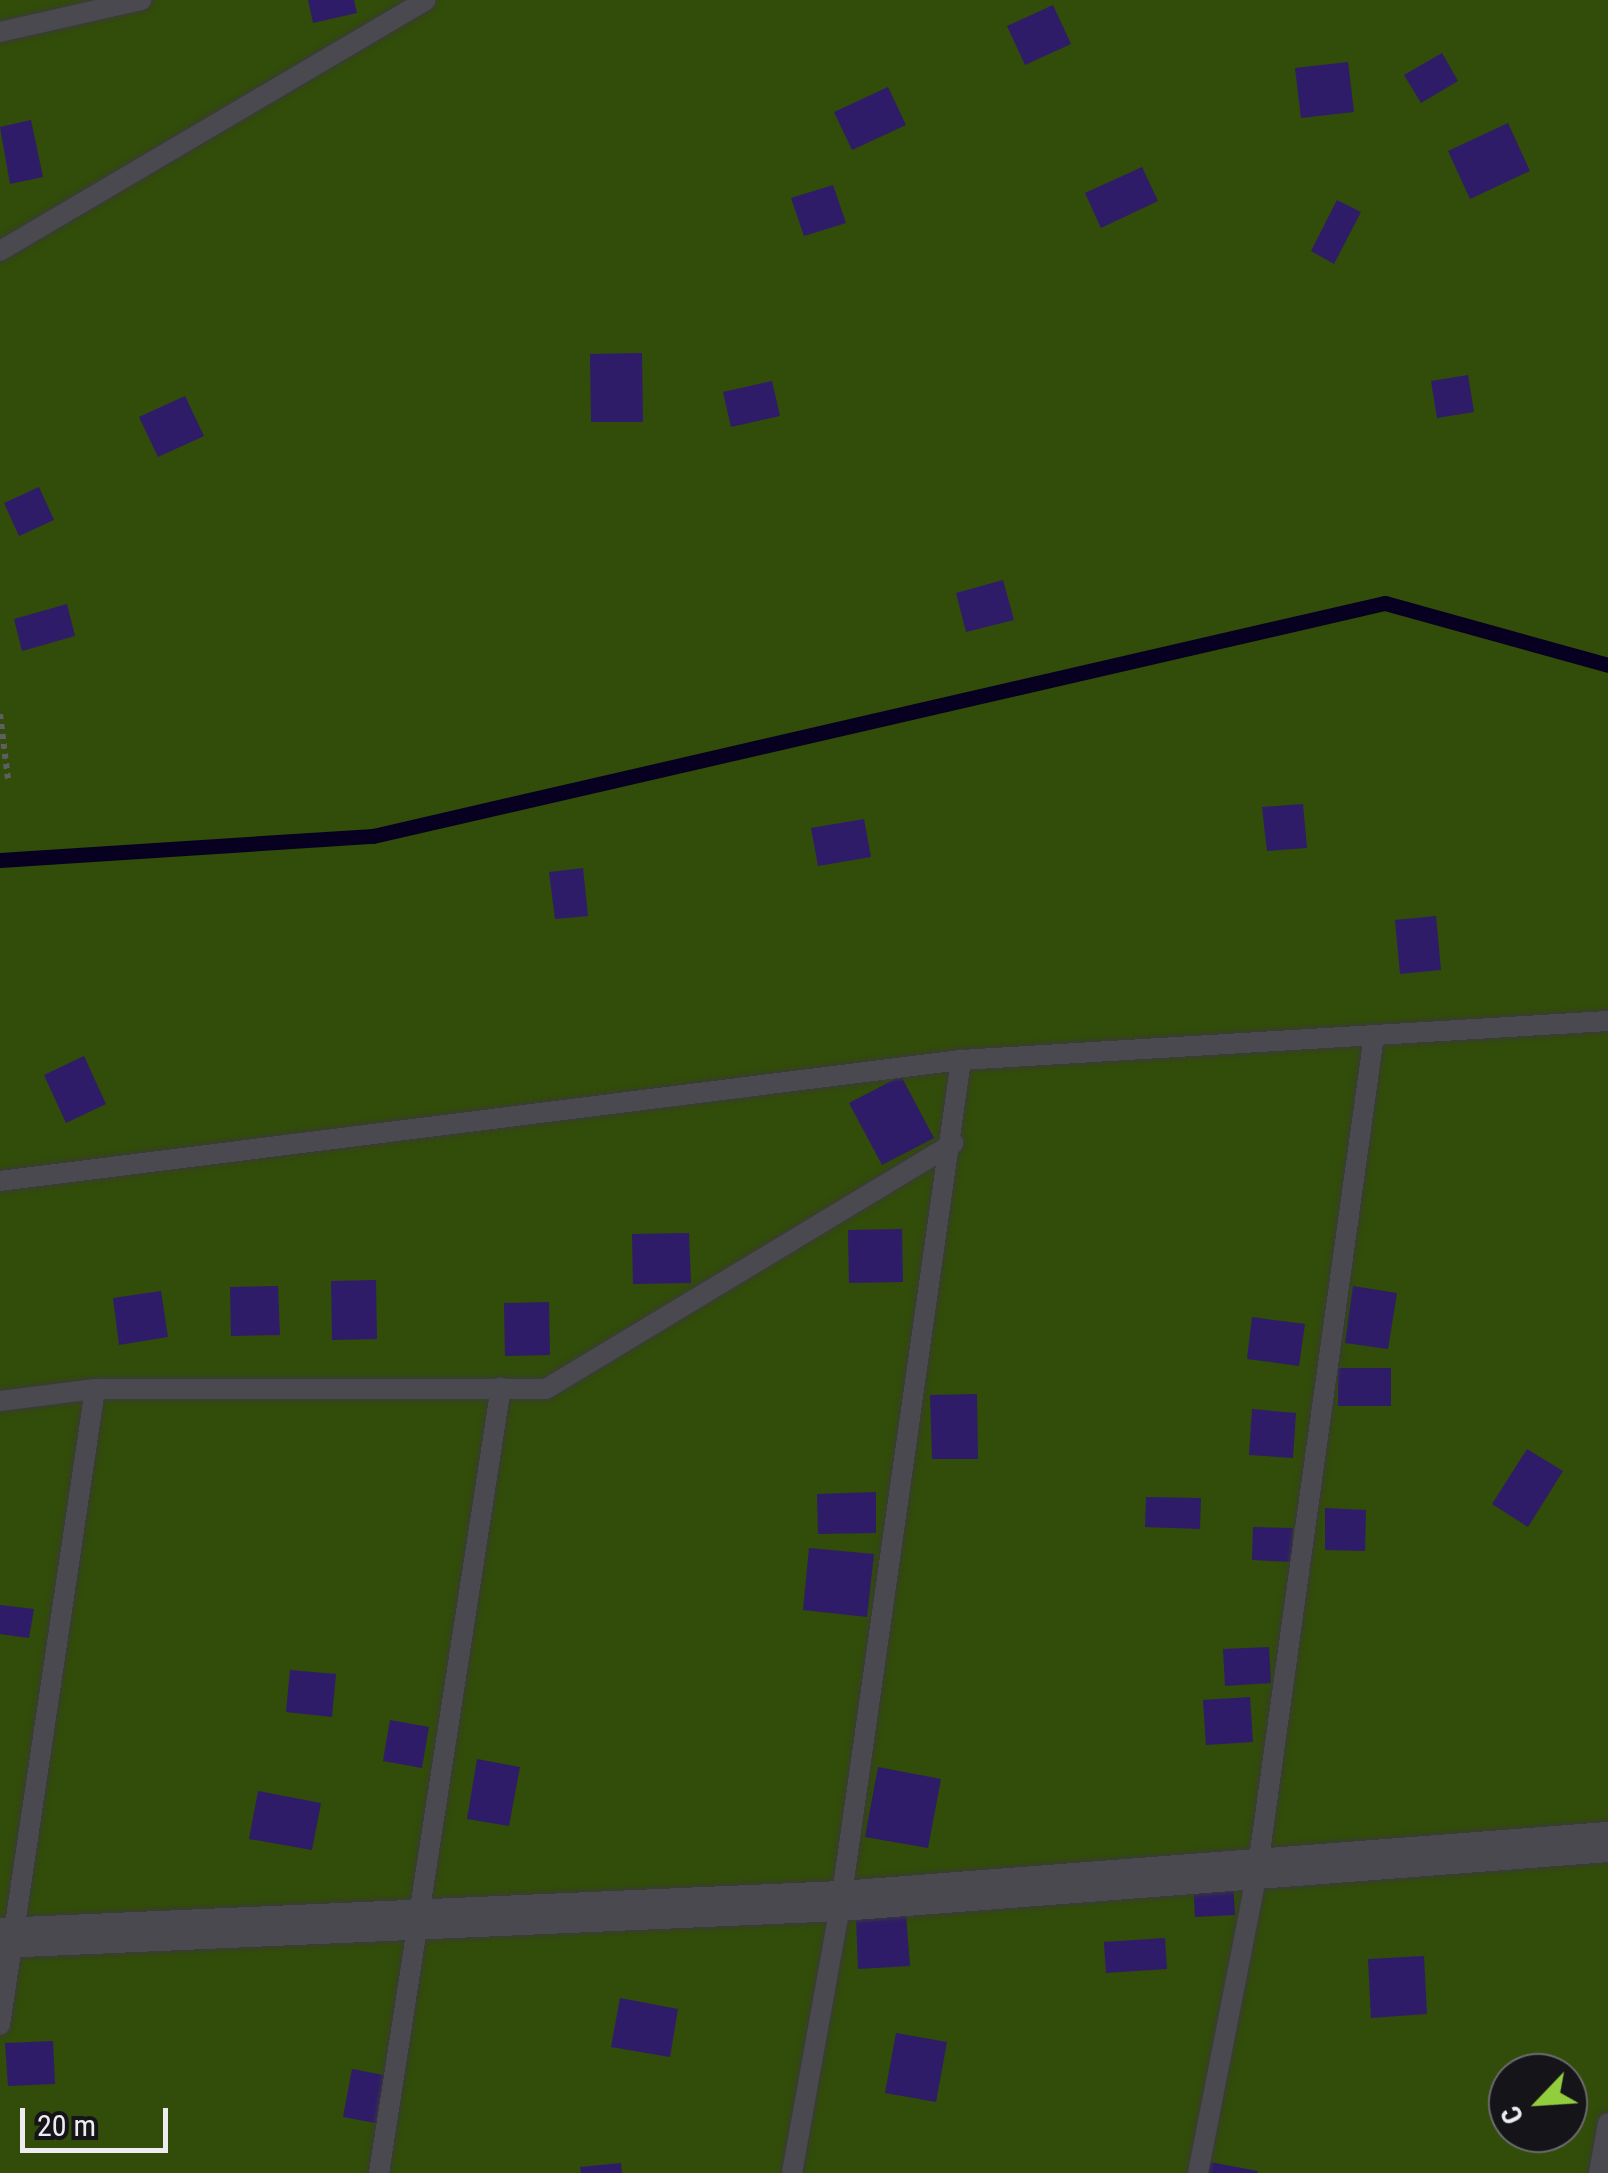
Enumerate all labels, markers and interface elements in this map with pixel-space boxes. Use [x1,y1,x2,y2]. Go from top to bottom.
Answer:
north arrow [1488,2053,1588,2153]
scale bar [25,2088,172,2150]
text: С [1494,2101,1530,2129]
text: 20 m [37,2108,96,2143]

